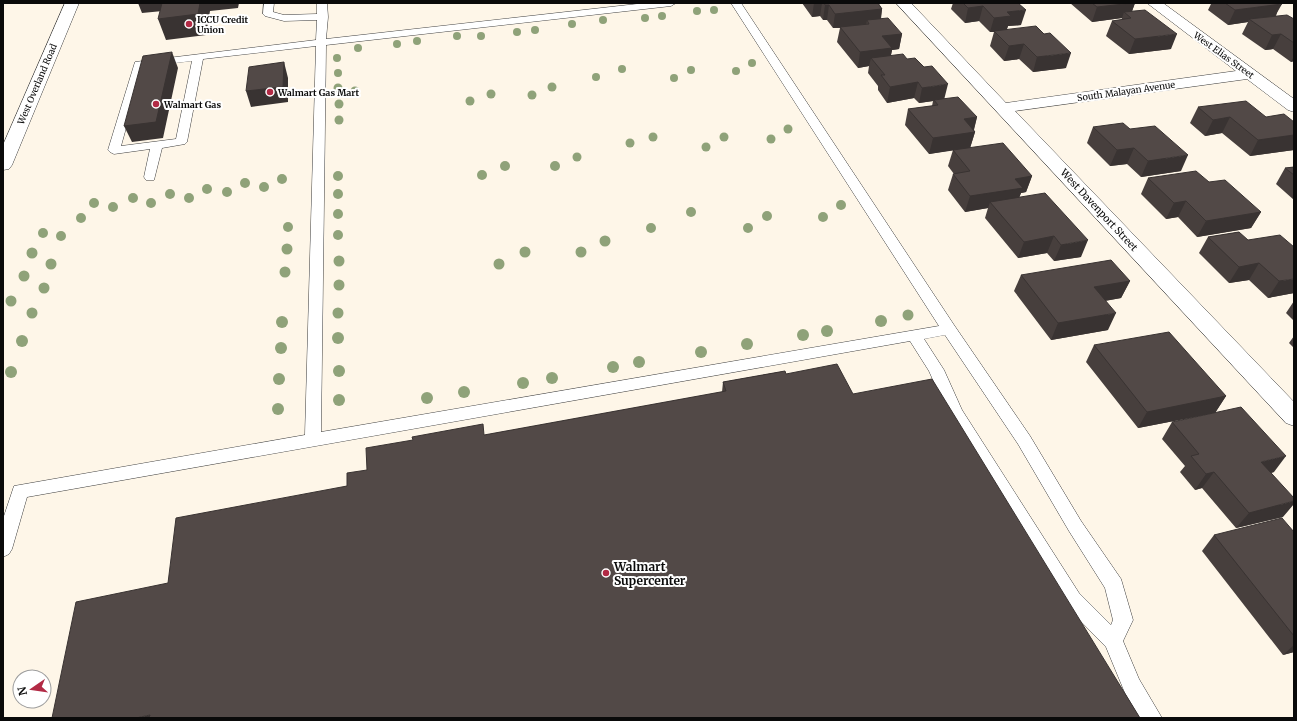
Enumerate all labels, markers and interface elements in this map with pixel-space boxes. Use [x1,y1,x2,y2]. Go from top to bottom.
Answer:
place label: ICCU Credit Union [197,14,248,35]
marker: ICCU Credit Union [184,19,194,29]
street label: West Elias Street [1191,29,1257,81]
street label: West Overland Road [15,41,59,127]
street label: South Malayan Avenue [1076,79,1176,103]
marker: Walmart Gas Mart [265,87,275,97]
place label: Walmart Gas Mart [277,87,360,98]
marker: Walmart Gas [151,99,161,109]
place label: Walmart Gas [163,99,221,110]
street label: West Davenport Street [1057,165,1141,254]
place label: Walmart Supercenter [613,559,686,588]
marker: Walmart Supercenter [601,568,611,578]
north arrow [12,669,52,709]
text: N [14,685,30,697]

